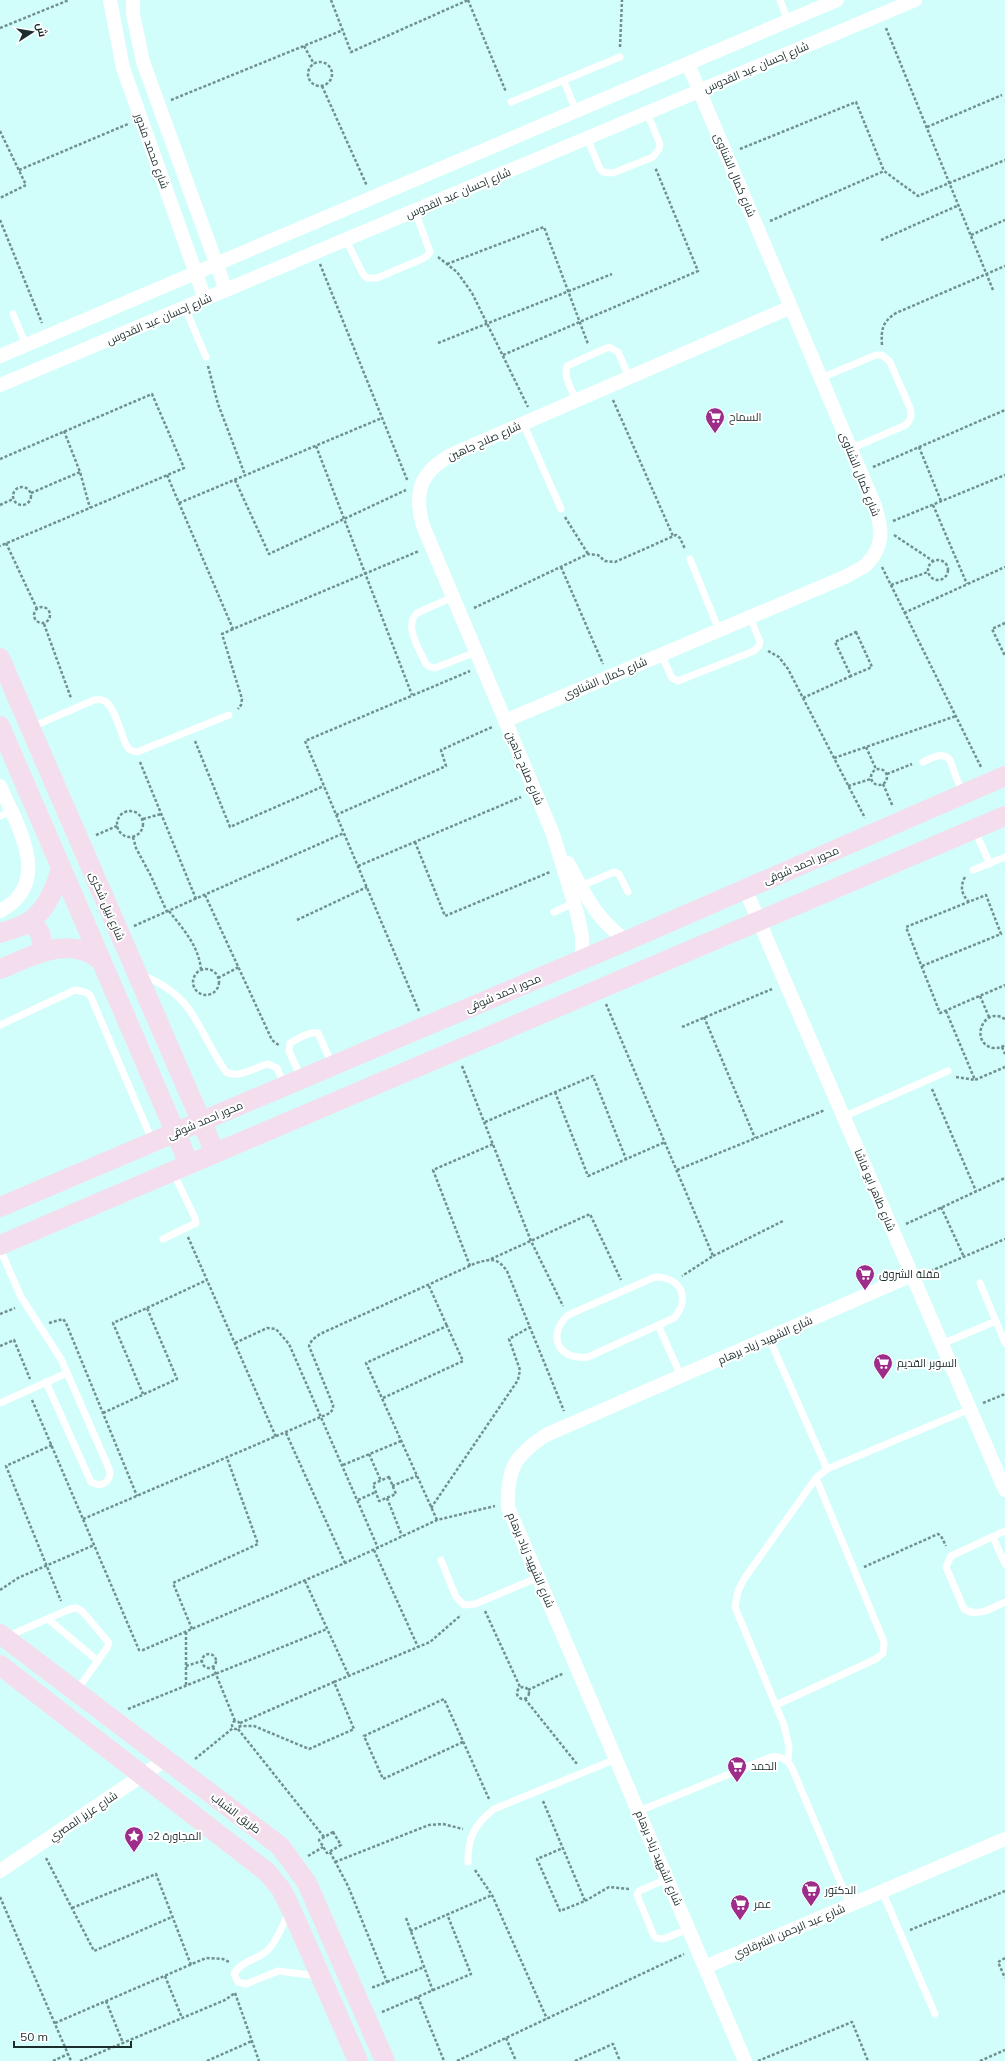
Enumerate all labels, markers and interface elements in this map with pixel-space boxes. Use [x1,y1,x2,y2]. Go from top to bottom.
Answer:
north arrow [12,12,52,52]
text: ش [33,22,50,38]
street label: شارع إحسان عبد القدوس [701,39,811,96]
street label: شارع محمد مندور [131,110,172,191]
street label: شارع كمال الشناوى [710,131,759,219]
street label: شارع إحسان عبد القدوس [403,165,513,222]
street label: شارع إحسان عبد القدوس [104,291,214,348]
supermarket icon: السماح [704,406,726,434]
place label: السماح [729,410,762,425]
street label: شارع صلاح جاهين [445,419,523,464]
street label: شارع كمال الشناوى [836,430,883,519]
street label: شارع كمال الشناوى [561,654,649,703]
street label: شارع صلاح جاهين [502,729,547,807]
street label: محور احمد شوقى [761,843,841,887]
street label: شارع نبيل شكرى [85,869,128,943]
street label: محور احمد شوقى [463,971,543,1015]
street label: محور احمد شوقى [165,1098,245,1142]
street label: شارع طاهر ابو فاشا [850,1147,899,1234]
supermarket icon: مقلة الشروق [854,1263,876,1291]
place label: مقلة الشروق [879,1267,940,1281]
street label: شارع الشهيد زياد برهام [715,1313,815,1368]
supermarket icon: السوبر القديم [872,1352,894,1380]
place label: السوبر القديم [897,1356,957,1371]
street label: شارع الشهيد زياد برهام [504,1510,557,1610]
supermarket icon: الحمد [726,1755,748,1783]
place label: الحمد [751,1759,777,1773]
street label: شارع عزيز المصري [46,1788,121,1846]
street label: طريق الشباب [208,1790,264,1836]
street label: شارع الشهيد زياد برهام [632,1808,685,1908]
place icon: المجاورة 2د [123,1825,145,1853]
place label: المجاورة 2د [148,1829,201,1843]
supermarket icon: الدكتور [800,1879,822,1907]
place label: الدكتور [824,1883,856,1897]
supermarket icon: عمر [729,1893,751,1921]
place label: عمر [753,1897,771,1911]
street label: شارع عبد الرحمن الشرقاوي [731,1901,848,1963]
scale bar [14,2023,131,2049]
text: 50 m [20,2029,48,2044]

